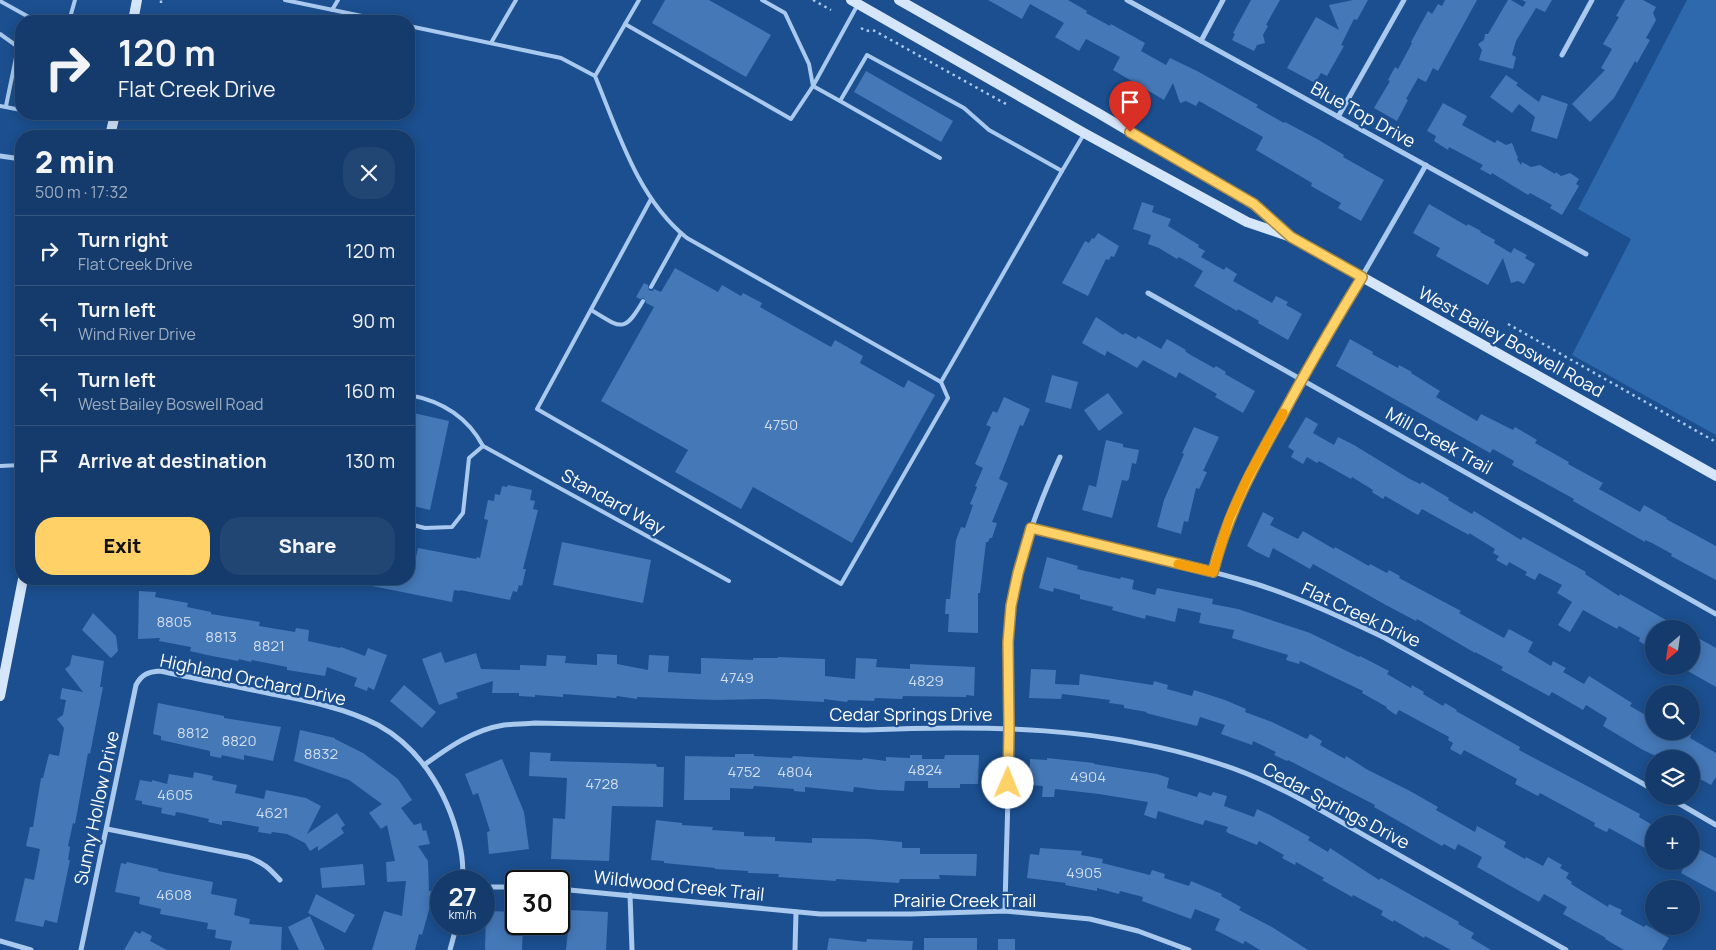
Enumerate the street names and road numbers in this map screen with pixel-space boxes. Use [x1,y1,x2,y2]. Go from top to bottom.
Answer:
street label: Blue Top Drive [1307,75,1420,153]
street label: West Bailey Boswell Road [1414,280,1609,402]
street label: Mill Creek Trail [1382,401,1497,479]
street label: Standard Way [557,463,670,540]
street label: Flat Creek Drive [1298,576,1425,652]
street label: Highland Orchard Drive [158,648,348,710]
street label: Cedar Springs Drive [829,702,993,726]
street label: Sunny Hollow Drive [68,728,124,887]
street label: Cedar Springs Drive [1259,756,1414,854]
street label: Wildwood Creek Trail [592,864,766,906]
street label: Prairie Creek Trail [893,888,1037,912]

